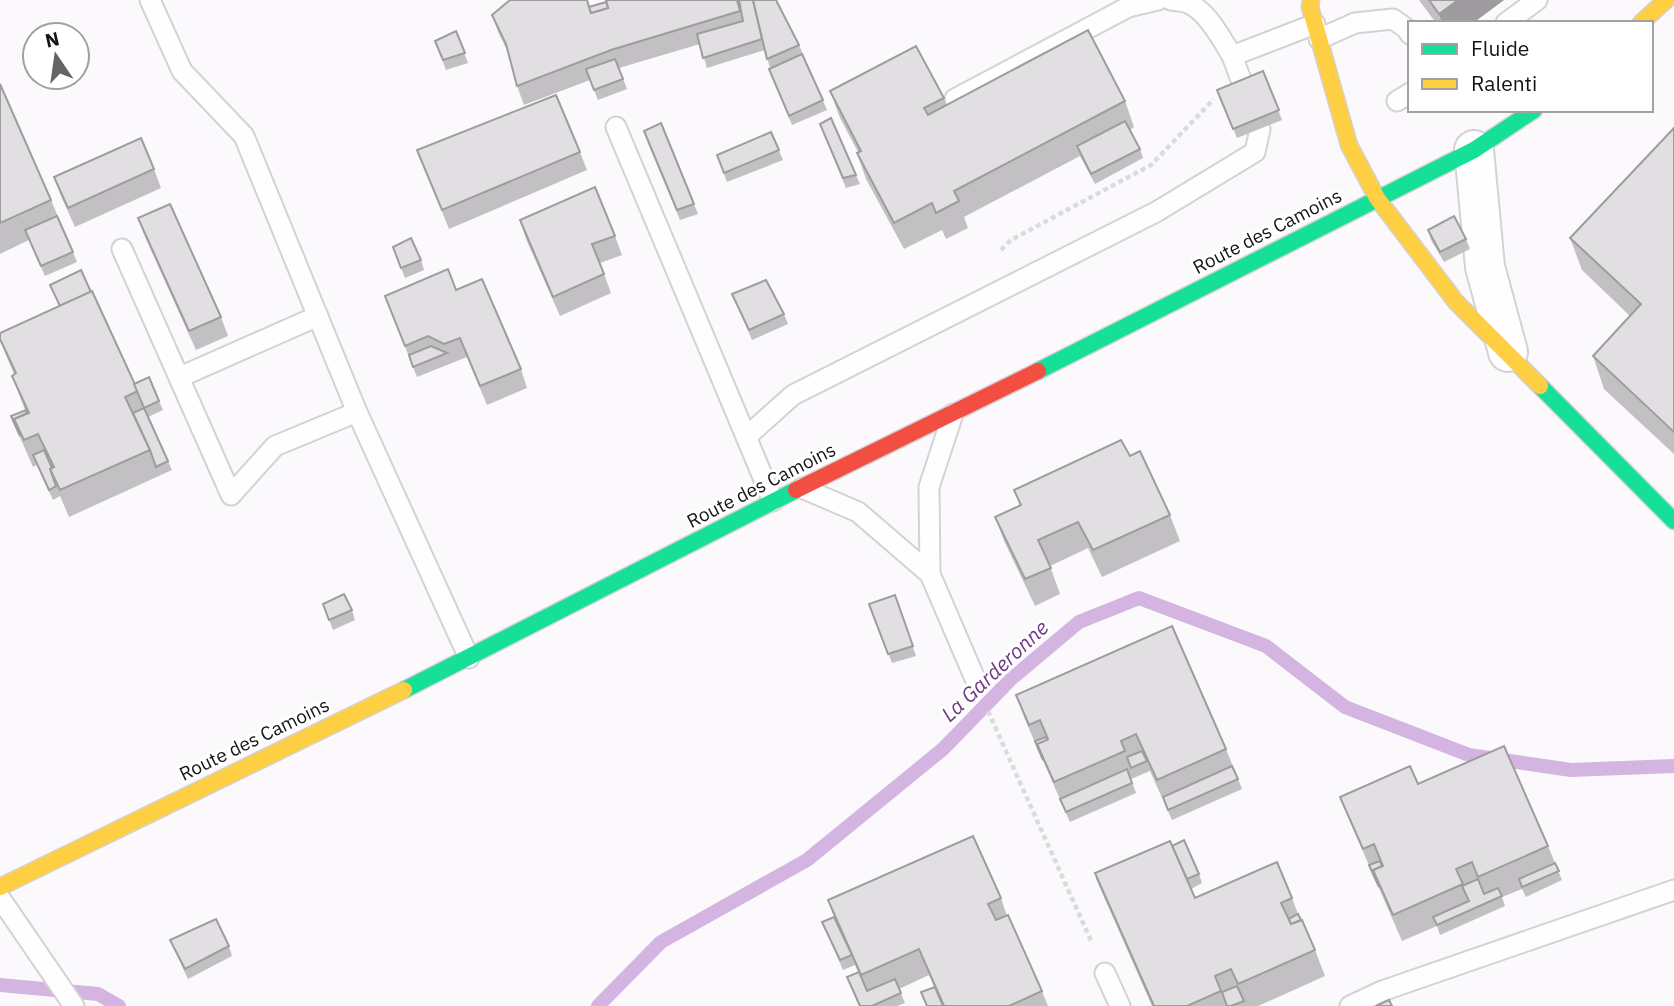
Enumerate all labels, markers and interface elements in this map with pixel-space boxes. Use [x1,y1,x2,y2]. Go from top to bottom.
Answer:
north arrow [21,21,91,91]
legend [1408,21,1653,112]
text: N [43,26,62,53]
text: Fluide [1471,34,1529,62]
text: Ralenti [1471,69,1537,97]
street label: Route des Camoins [1188,183,1346,279]
street label: Route des Camoins [682,437,840,533]
water label: La Garderonne [935,613,1054,727]
street label: Route des Camoins [175,692,333,786]

